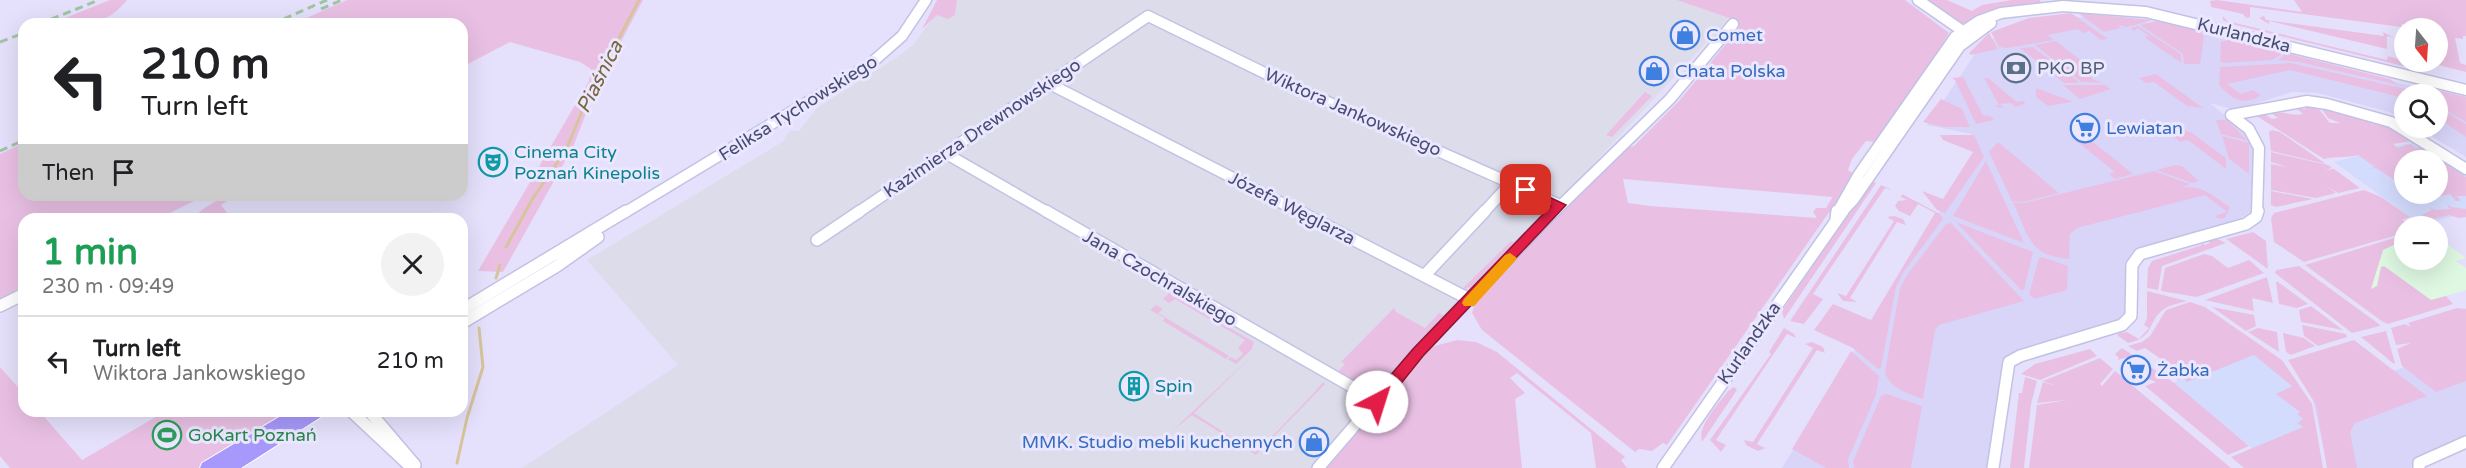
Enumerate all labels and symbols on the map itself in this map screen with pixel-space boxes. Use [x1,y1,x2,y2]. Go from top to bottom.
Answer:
street label: Kurlandzka [2195,13,2293,57]
north arrow [2394,18,2448,72]
shop icon: Comet [1669,19,1701,51]
place label: Comet [1706,24,1763,46]
water label: Piaśnica [572,36,629,117]
street label: Feliksa Tychowskiego [715,50,881,166]
bank icon: PKO BP [2000,52,2032,84]
street label: Kazimierza Drewnowskiego [879,54,1085,202]
shop icon: Chata Polska [1638,55,1670,87]
place label: PKO BP [2037,57,2104,79]
place label: Chata Polska [1675,60,1786,82]
street label: Wiktora Jankowskiego [1261,63,1445,161]
supermarket icon: Lewiatan [2069,112,2101,144]
place label: Lewiatan [2106,117,2183,139]
place label: Cinema City Poznań Kinepolis [514,141,660,184]
theatre icon: Cinema City Poznań Kinepolis [477,146,509,178]
pin [1500,164,1551,215]
street label: Józefa Węglarza [1225,167,1359,249]
street label: Jana Czochralskiego [1079,225,1241,331]
street label: Kurlandzka [1713,298,1785,388]
supermarket icon: Żabka [2120,354,2152,386]
place label: Żabka [2157,359,2210,381]
building icon: Spin [1118,370,1150,402]
position arrow [1345,370,1409,434]
place label: Spin [1155,375,1193,397]
sports icon: GoKart Poznań [151,419,183,451]
place label: GoKart Poznań [188,424,317,446]
shop icon: MMK. Studio mebli kuchennych [1298,426,1330,458]
place label: MMK. Studio mebli kuchennych [1022,431,1293,453]

